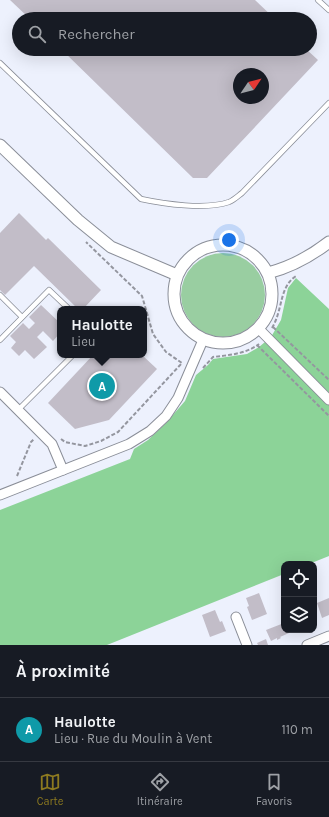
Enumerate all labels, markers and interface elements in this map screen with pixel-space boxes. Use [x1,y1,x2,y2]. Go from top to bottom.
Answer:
search box [12,12,317,56]
icon: search [26,23,48,45]
text: Rechercher [58,25,135,43]
north arrow [233,68,269,104]
your location [219,230,239,250]
popup [57,306,147,358]
text: Haulotte [71,316,133,334]
text: Lieu [71,334,96,349]
pin: A [89,371,115,401]
map controls [281,561,317,633]
button: locate [281,561,317,597]
button: layers [281,597,317,633]
text: À proximité [16,661,110,681]
text: Haulotte [54,713,116,731]
text: A [25,722,33,737]
text: 110 m [281,722,313,737]
text: Lieu · Rue du Moulin à Vent [54,731,212,746]
tab: Carte [37,771,63,808]
tab: Itinéraire [137,771,183,808]
tab: Favoris [256,771,292,808]

